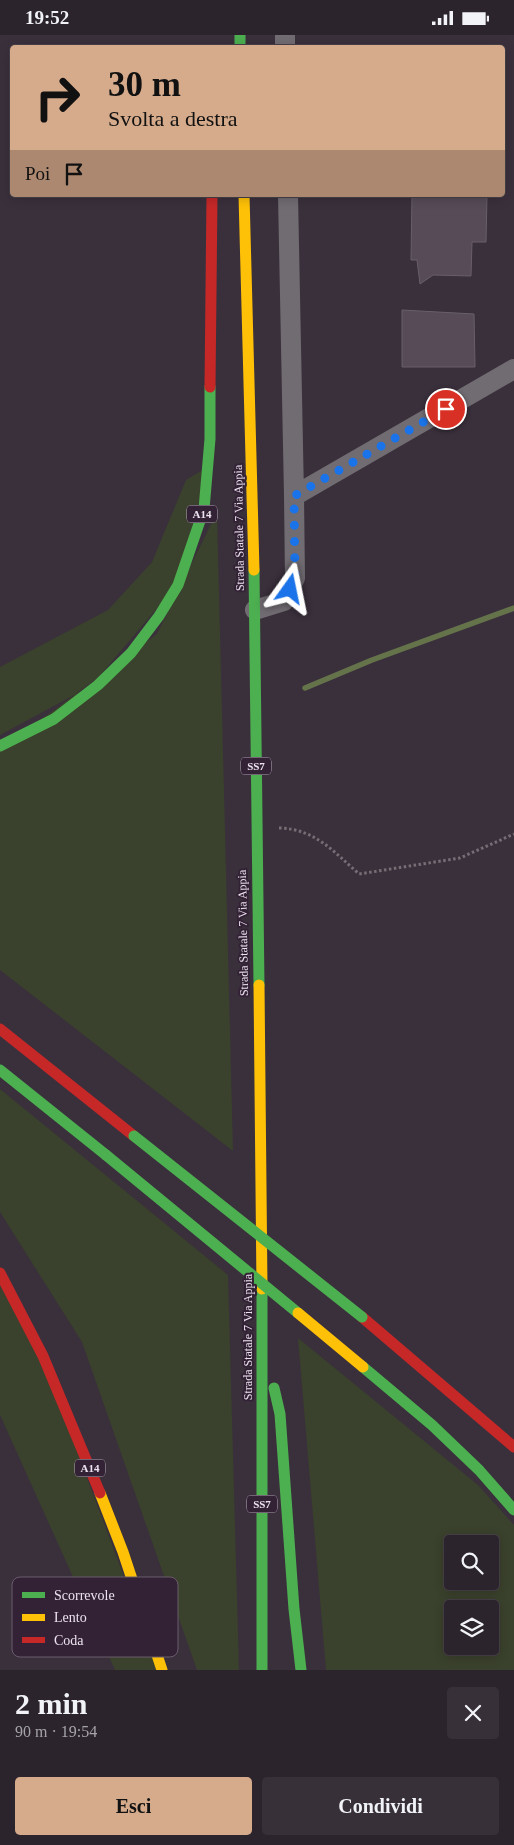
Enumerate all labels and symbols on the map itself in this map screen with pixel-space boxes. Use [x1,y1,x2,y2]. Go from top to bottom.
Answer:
pin [425,388,467,430]
street label: Strada Statale 7 Via Appia [231,464,247,591]
road number: A14 [187,505,217,523]
position arrow [263,562,315,614]
road number: SS7 [241,757,271,774]
street label: Strada Statale 7 Via Appia [235,869,251,996]
street label: Strada Statale 7 Via Appia [241,1273,255,1400]
road number: A14 [75,1460,105,1477]
road number: SS7 [247,1495,277,1513]
legend [12,1577,178,1657]
text: Scorrevole [54,1588,115,1603]
text: Lento [54,1610,87,1625]
text: Coda [54,1633,84,1648]

